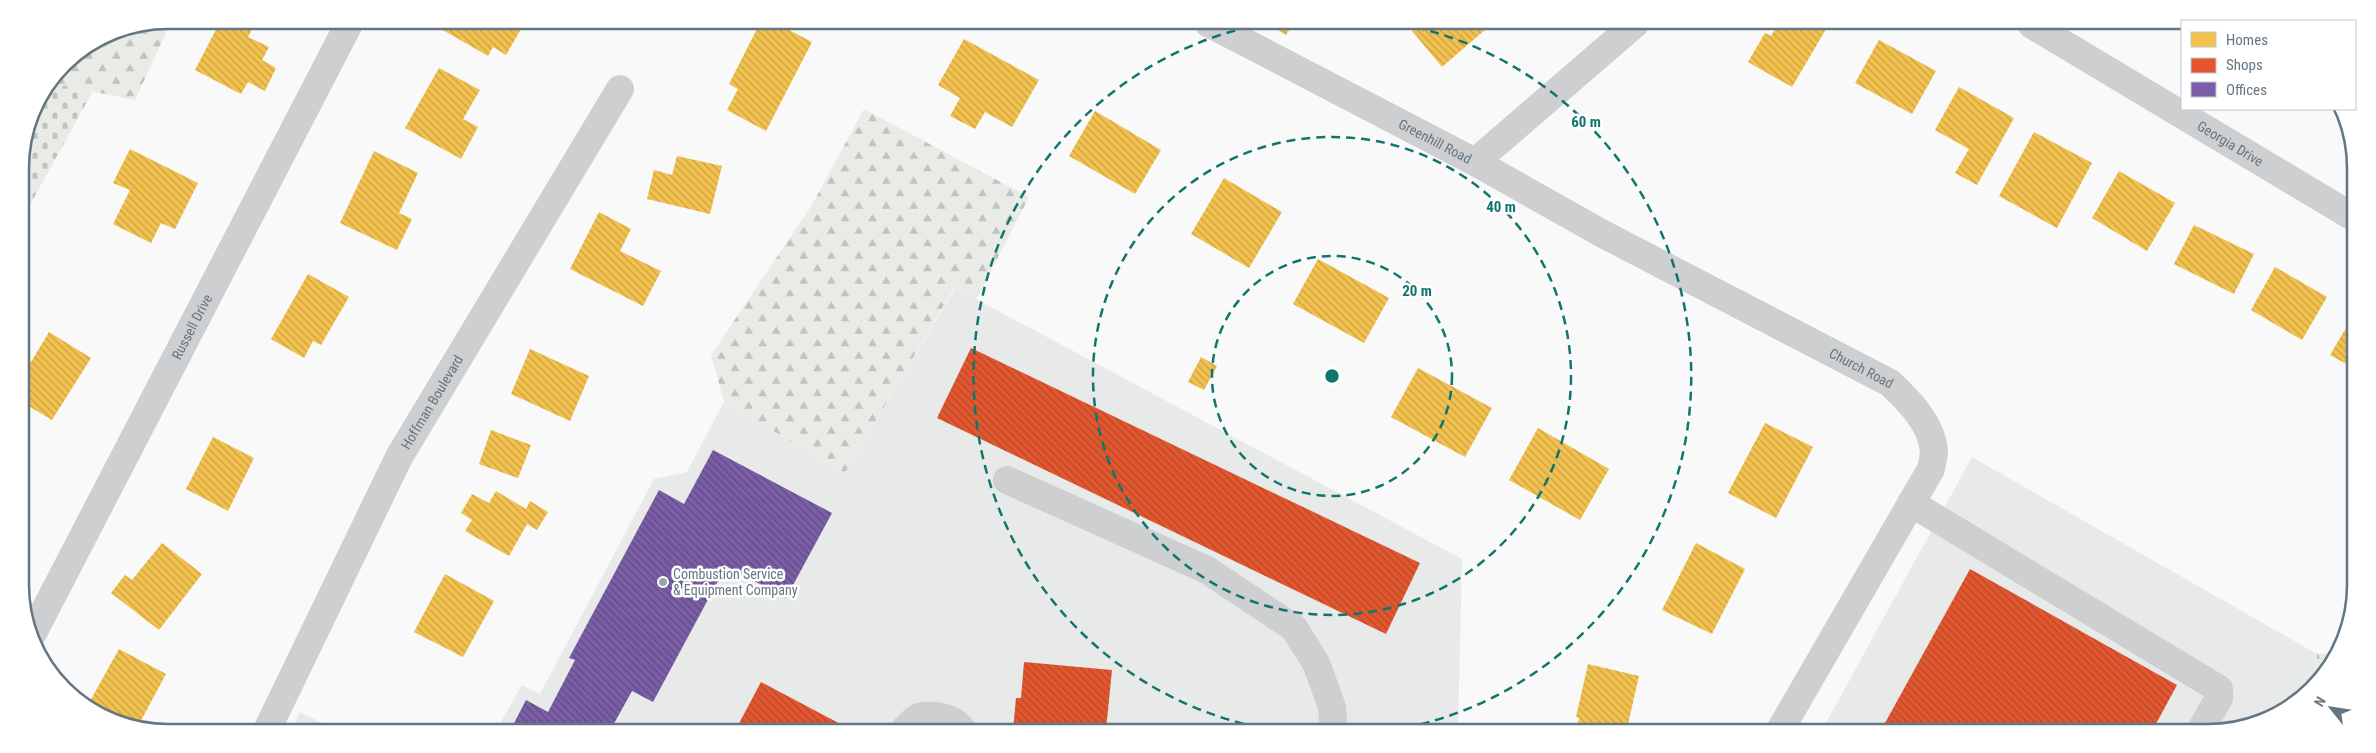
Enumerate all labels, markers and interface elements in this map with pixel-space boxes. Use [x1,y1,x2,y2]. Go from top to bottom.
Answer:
legend [2181,20,2356,110]
text: Homes [2226,31,2268,49]
text: Shops [2226,56,2263,74]
text: Offices [2226,81,2267,99]
text: 60 m [1571,113,1601,131]
street label: Greenhill Road [1396,116,1474,167]
street label: Georgia Drive [2194,118,2266,170]
text: 40 m [1486,198,1516,216]
text: 20 m [1402,282,1432,300]
street label: Russell Drive [168,291,216,362]
street label: Church Road [1827,345,1896,391]
street label: Hoffman Boulevard [398,352,466,452]
centre of rings [1323,367,1341,385]
place label: Combustion Service & Equipment Company [673,566,798,598]
marker: Combustion Service & Equipment Company [657,576,669,588]
north arrow [2306,683,2356,733]
text: N [2311,694,2329,709]

